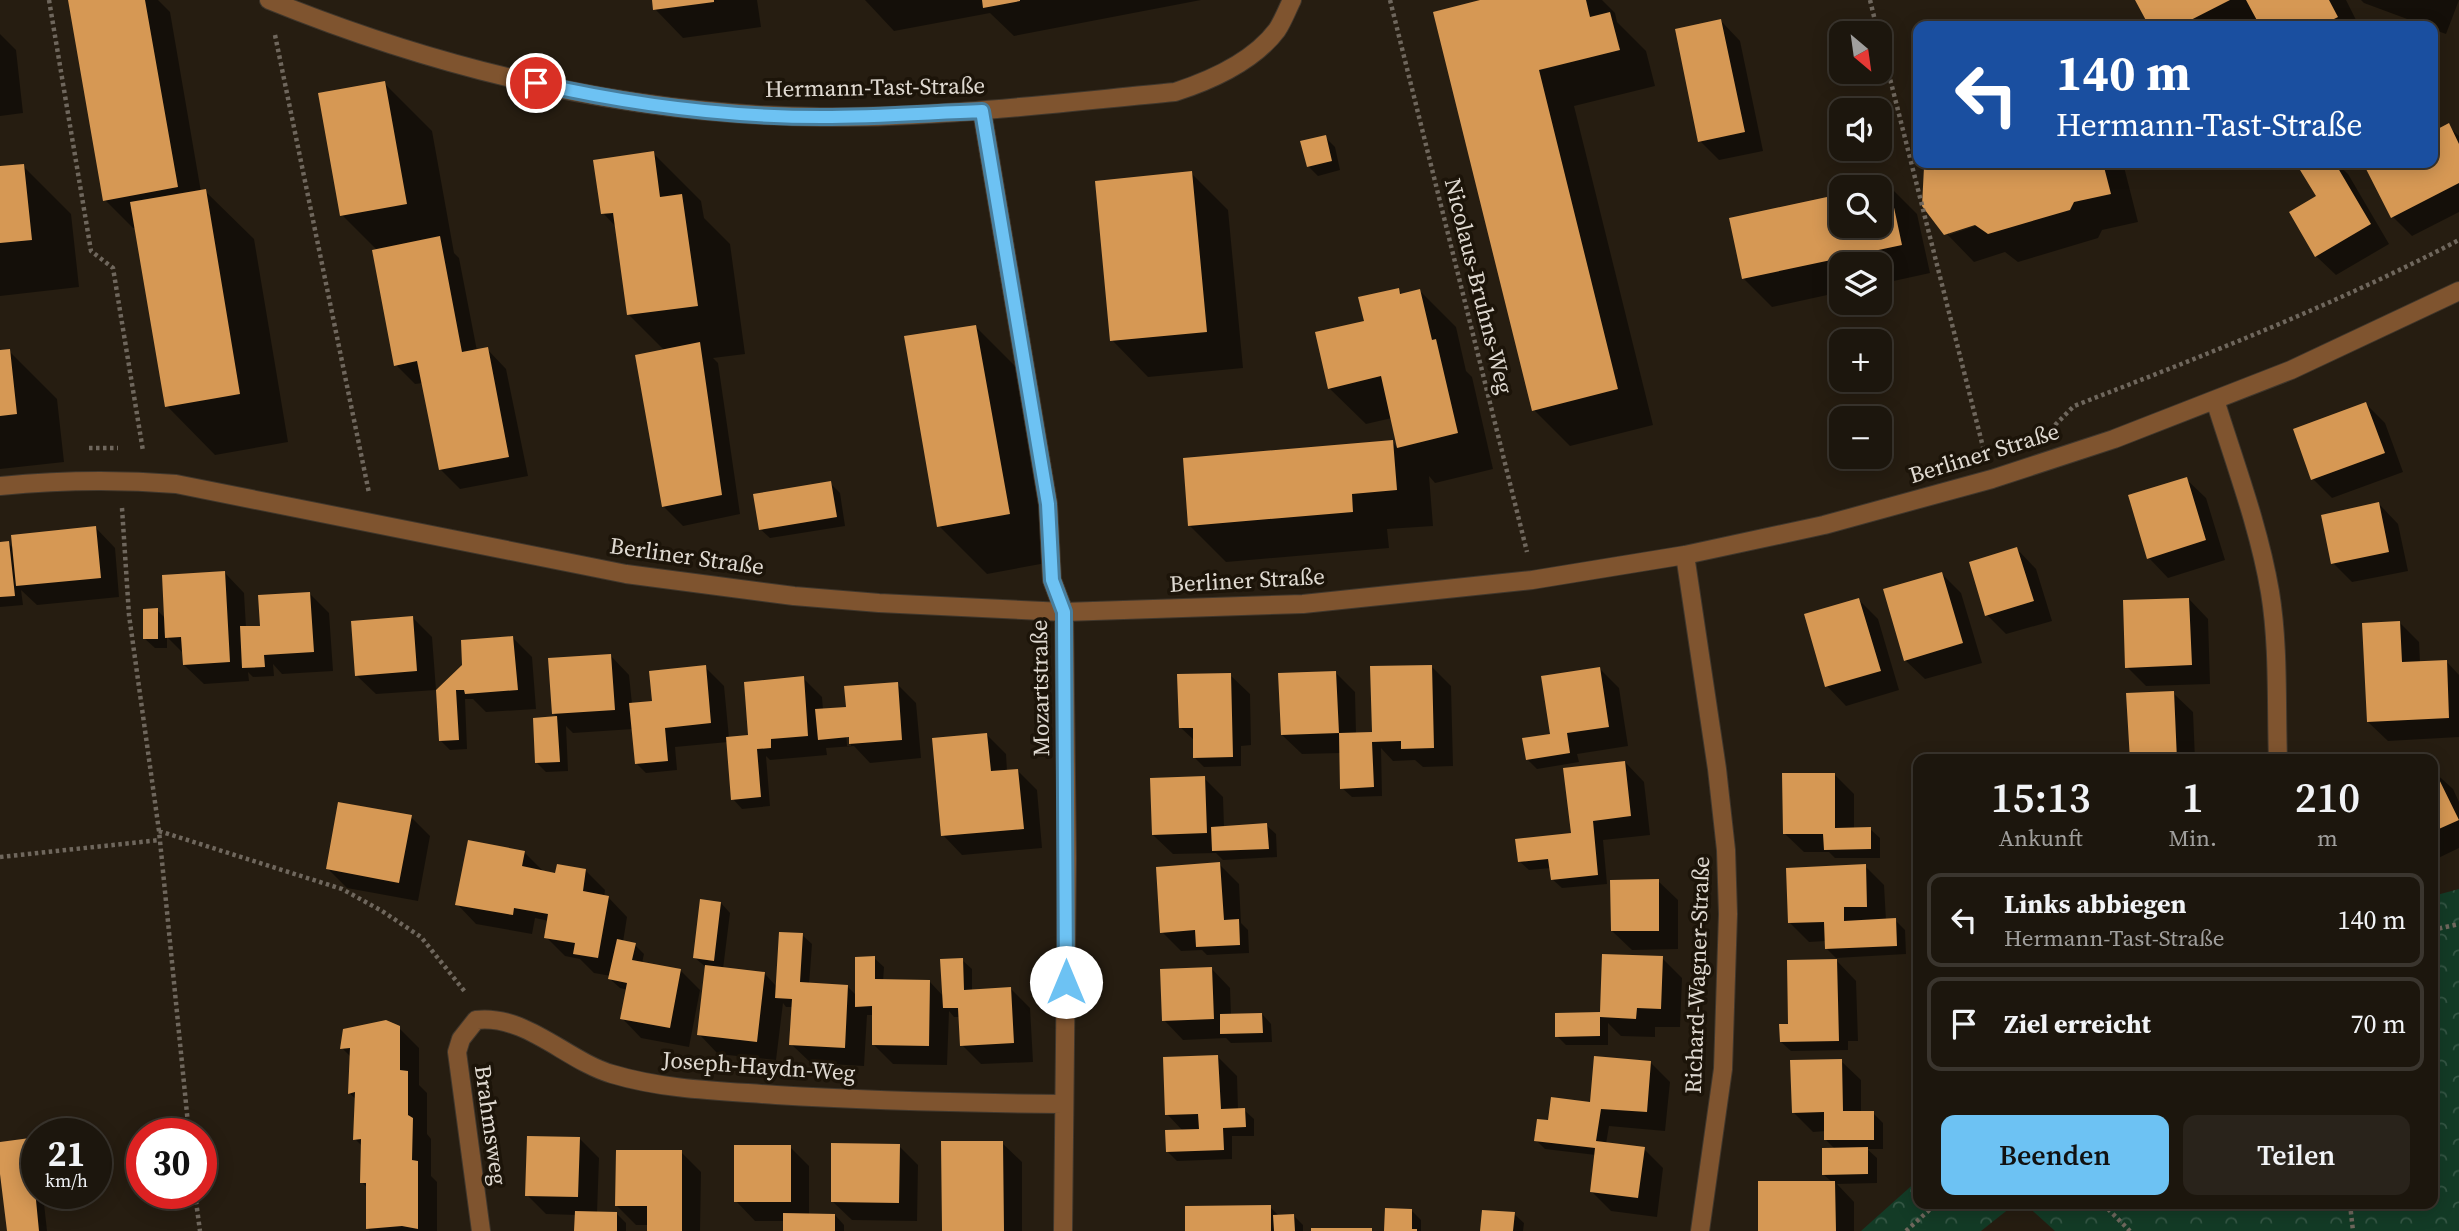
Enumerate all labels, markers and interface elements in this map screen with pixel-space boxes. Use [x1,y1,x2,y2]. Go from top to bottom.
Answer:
north arrow [1829,21,1892,84]
map controls [1829,21,1892,469]
text: 140 m [2056,39,2191,106]
icon: left [1941,49,2032,140]
pin [506,53,566,113]
icon: arrive [517,64,555,102]
street label: Hermann-Tast-Straße [765,69,985,105]
button: sound [1829,98,1892,161]
text: Hermann-Tast-Straße [2056,103,2363,147]
street label: Nicolaus-Bruhns-Weg [1437,175,1521,397]
button: search [1829,175,1892,238]
button: layers [1829,252,1892,315]
button: + [1829,329,1892,392]
button: − [1829,406,1892,469]
street label: Berliner Straße [1905,415,2063,491]
street label: Berliner Straße [608,529,766,583]
street label: Berliner Straße [1168,560,1326,600]
street label: Mozartstraße [1023,619,1057,757]
text: 15:13 [1991,768,2091,826]
text: 1 [2182,768,2204,826]
text: 210 [2295,768,2360,826]
text: Ankunft [1999,822,2083,854]
text: Min. [2168,822,2217,854]
text: m [2317,822,2338,854]
street label: Richard-Wagner-Straße [1677,856,1717,1094]
text: Links abbiegen [2004,886,2187,922]
icon: left [1945,901,1983,939]
text: 140 m [2338,902,2406,938]
text: Hermann-Tast-Straße [2004,922,2224,954]
position arrow [1029,945,1103,1019]
icon: arrive [1945,1005,1983,1043]
text: Ziel erreicht [2004,1006,2151,1042]
text: 70 m [2351,1006,2406,1042]
street label: Joseph-Haydn-Weg [660,1043,857,1089]
street label: Brahmsweg [467,1063,515,1187]
button: Beenden [1941,1115,2169,1195]
button: Teilen [2183,1115,2410,1195]
speed limit sign: 30 [126,1118,217,1209]
text: 21 [48,1130,85,1178]
text: km/h [45,1168,88,1193]

